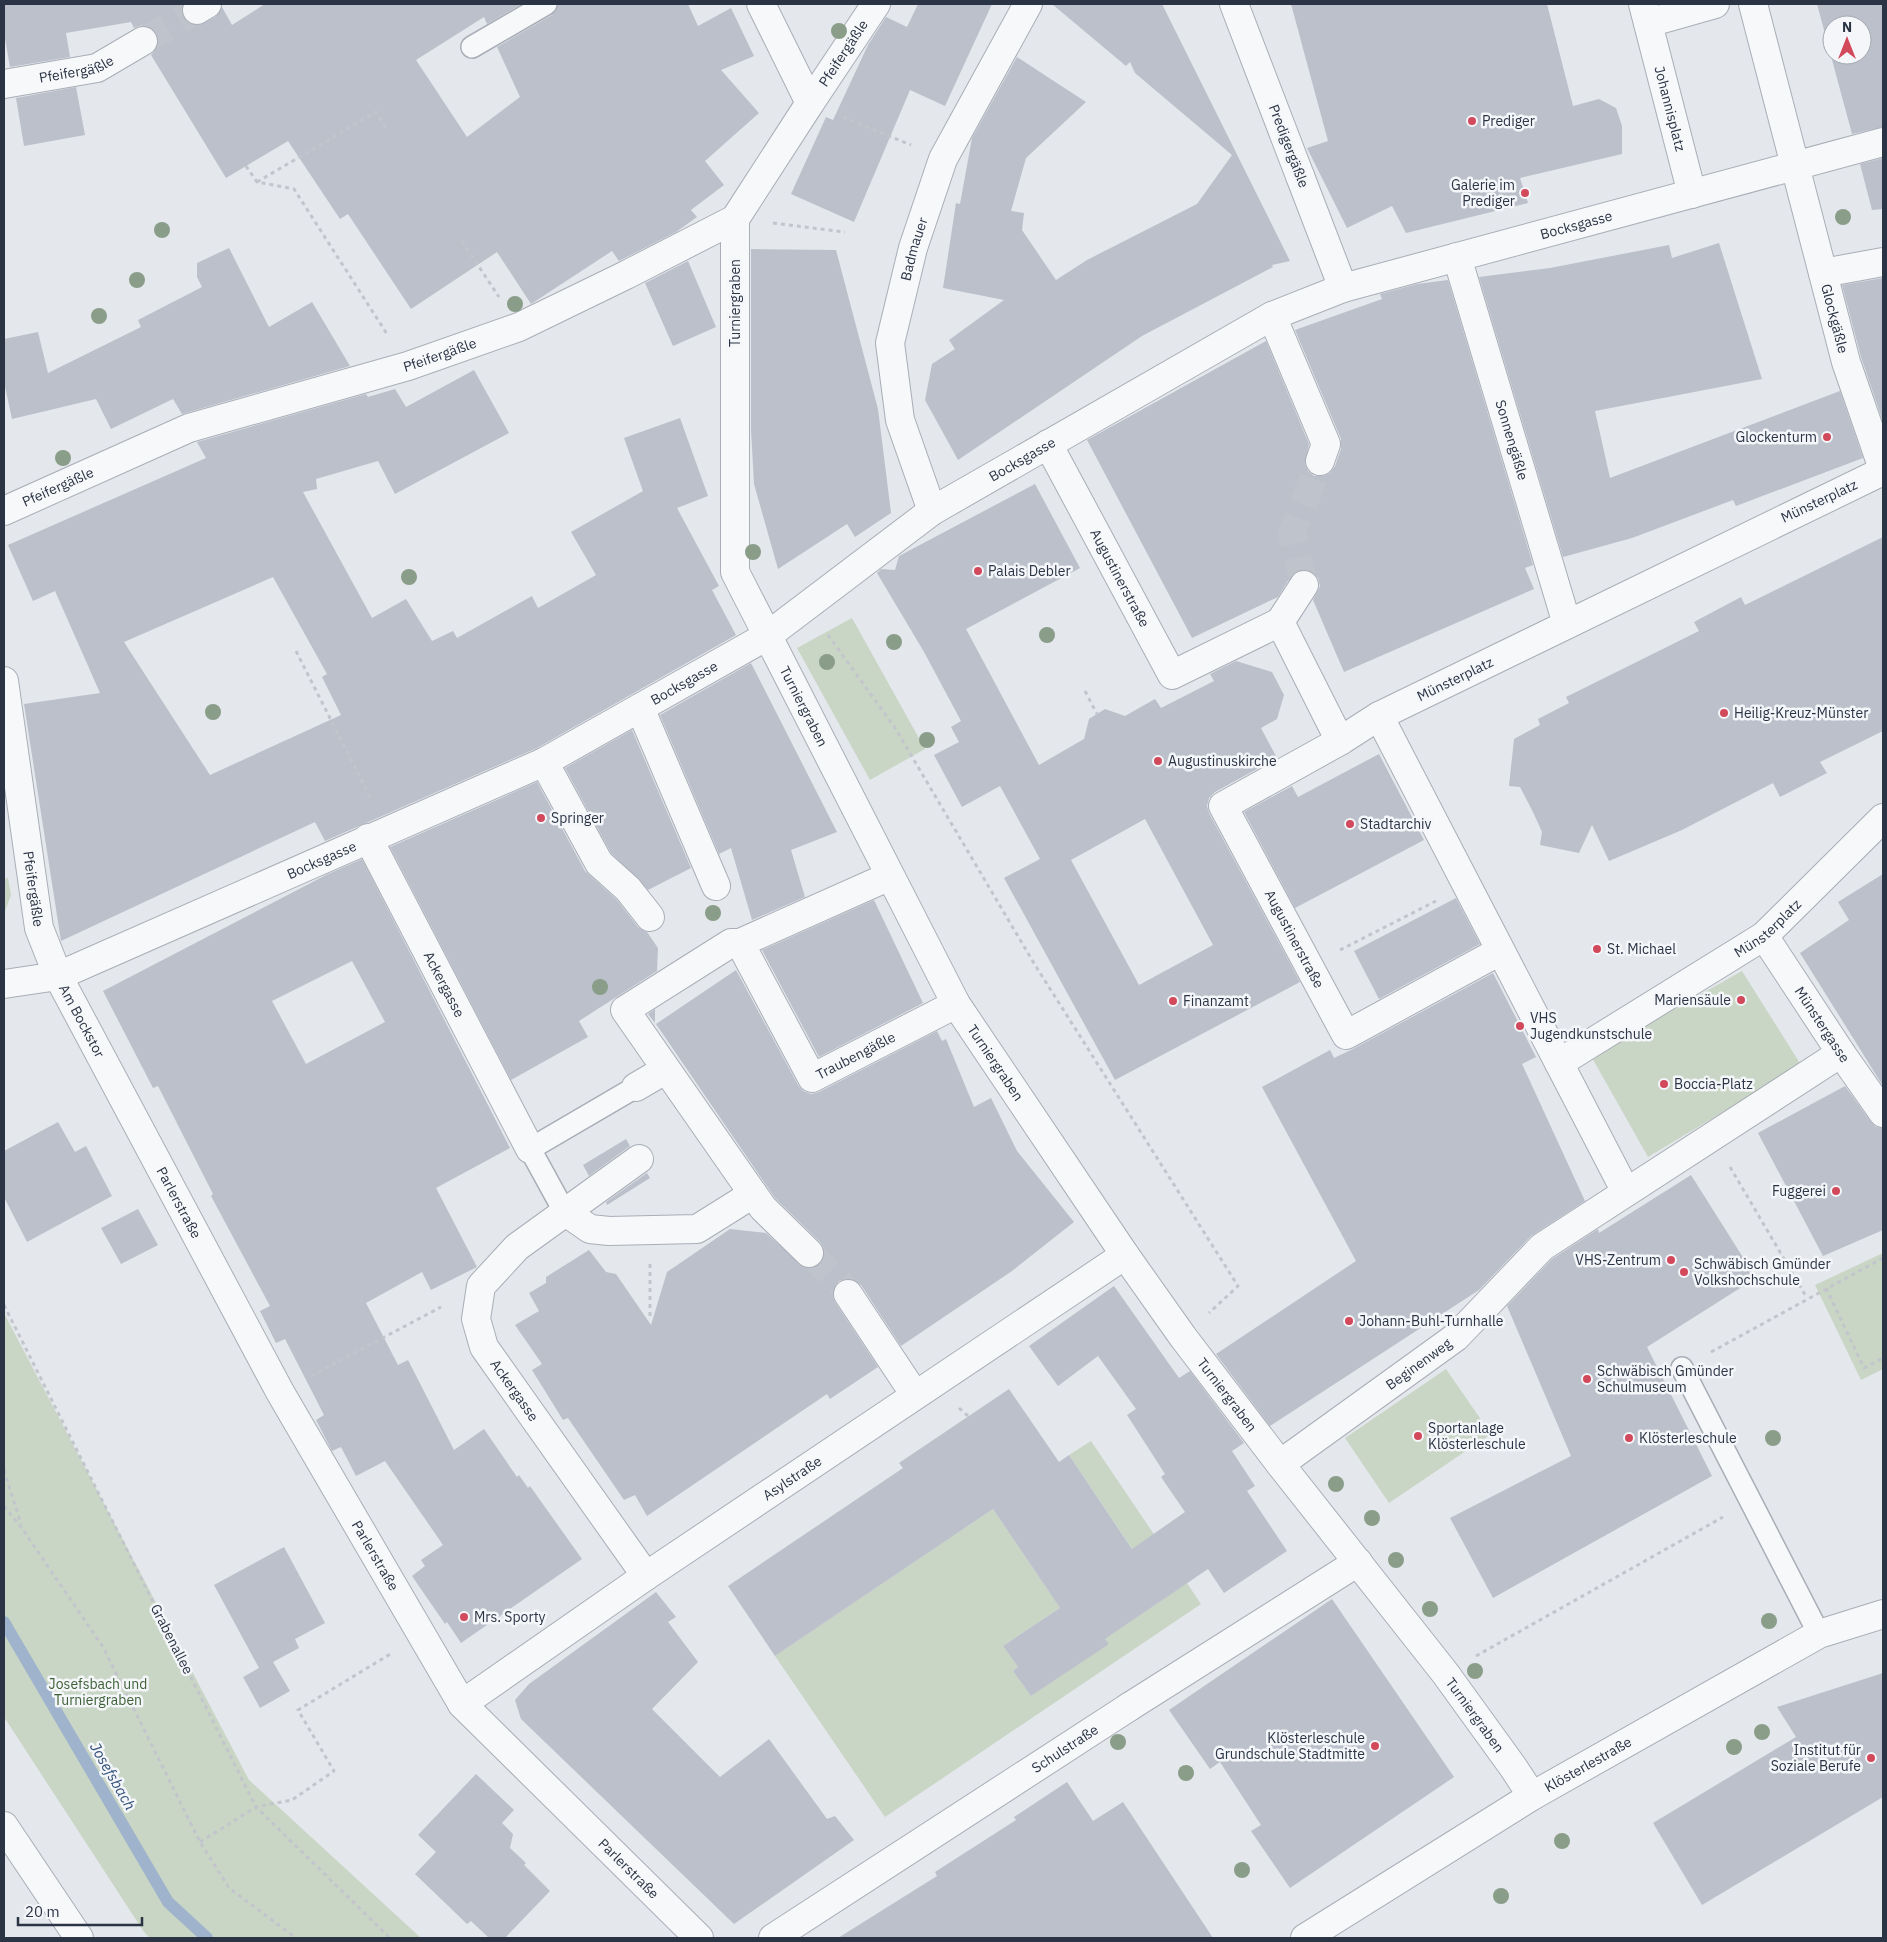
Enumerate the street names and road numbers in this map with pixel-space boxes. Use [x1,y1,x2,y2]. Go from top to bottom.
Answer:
street label: Pfeifergäßle [815,16,872,90]
street label: Pfeifergäßle [38,51,117,87]
street label: Johannisplatz [1650,64,1690,154]
street label: Predigergäßle [1265,102,1313,191]
street label: Bocksgasse [1538,207,1615,243]
street label: Badmauer [896,215,932,283]
street label: Turniergraben [726,259,744,347]
street label: Glockgäßle [1817,282,1852,355]
street label: Pfeifergäßle [401,334,479,376]
street label: Sonnengäßle [1491,398,1532,483]
street label: Bocksgasse [985,433,1059,486]
street label: Pfeifergäßle [19,463,97,511]
street label: Münsterplatz [1778,475,1861,527]
street label: Augustinerstraße [1086,526,1154,631]
street label: Münsterplatz [1414,653,1496,705]
street label: Bocksgasse [647,657,721,709]
street label: Turniergraben [776,663,832,750]
street label: Bocksgasse [284,837,359,883]
street label: Pfeifergäßle [19,850,48,928]
street label: Augustinerstraße [1261,887,1328,991]
street label: Münsterplatz [1731,895,1805,961]
street label: Ackergasse [420,948,469,1021]
street label: Am Bockstor [55,981,109,1061]
street label: Münstergasse [1791,983,1854,1066]
street label: Turniergraben [963,1021,1028,1104]
street label: Traubengäßle [813,1028,899,1083]
street label: Parlerstraße [153,1164,206,1242]
street label: Beginenweg [1382,1334,1456,1394]
street label: Turniergraben [1193,1354,1261,1435]
street label: Ackergasse [487,1356,543,1425]
street label: Asylstraße [759,1452,825,1504]
street label: Parlerstraße [348,1517,403,1594]
street label: Grabenallee [147,1601,198,1677]
street label: Turniergraben [1442,1674,1508,1756]
street label: Schulstraße [1028,1720,1102,1777]
street label: Klösterlestraße [1541,1733,1635,1796]
street label: Parlerstraße [594,1835,663,1903]

